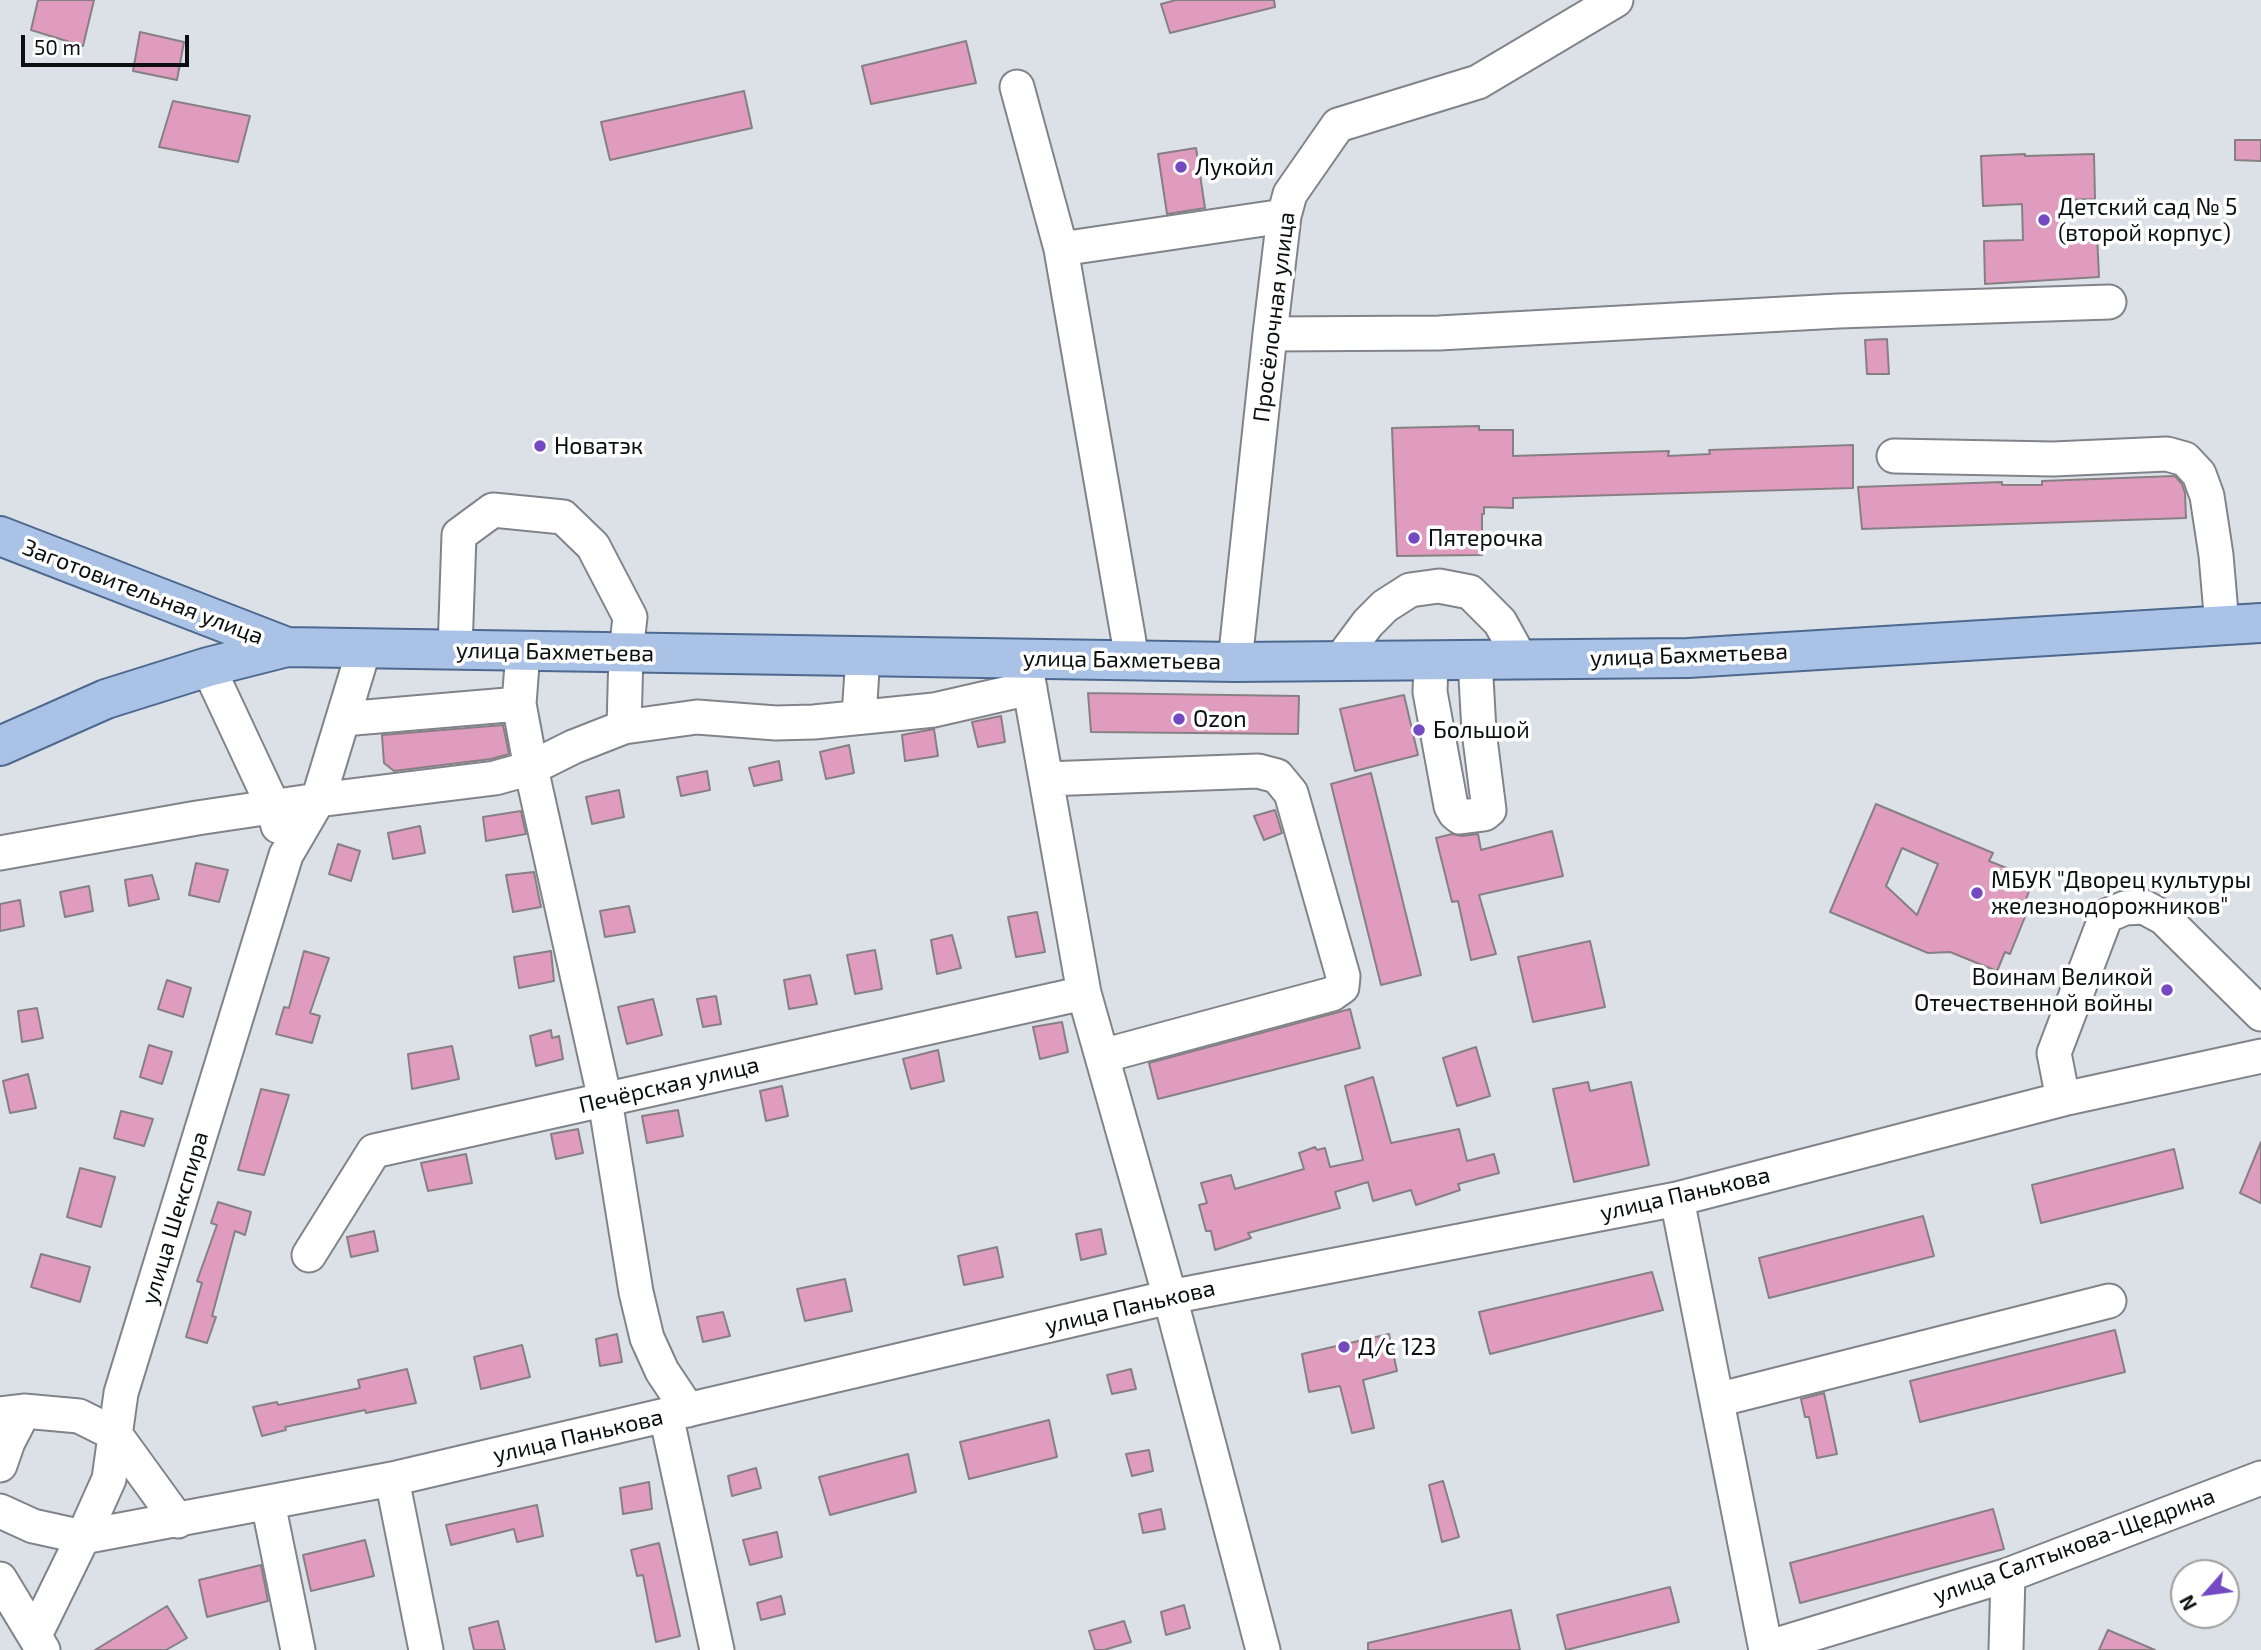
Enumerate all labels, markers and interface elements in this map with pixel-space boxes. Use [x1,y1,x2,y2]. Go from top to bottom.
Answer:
scale bar [24,21,192,65]
text: 50 m [34,34,81,59]
place label: Лукойл [1195,153,1274,181]
marker: Лукойл [1173,159,1189,175]
place label: Детский сад № 5 (второй корпус) [2058,193,2237,247]
street label: Просёлочная улица [1247,210,1301,424]
marker: Детский сад № 5 (второй корпус) [2036,212,2052,228]
place label: Новатэк [554,432,643,460]
marker: Новатэк [532,438,548,454]
place label: Пятерочка [1428,524,1543,552]
marker: Пятерочка [1406,530,1422,546]
street label: Заготовительная улица [19,533,267,651]
street label: улица Бахметьева [456,636,654,668]
street label: улица Бахметьева [1590,638,1788,672]
street label: улица Бахметьева [1023,644,1221,676]
place label: Ozon [1193,705,1246,733]
marker: Ozon [1171,711,1187,727]
place label: Большой [1433,716,1530,744]
marker: Большой [1411,722,1427,738]
place label: МБУК "Дворец культуры железнодорожников" [1991,866,2251,920]
marker: МБУК "Дворец культуры железнодорожников" [1969,885,1985,901]
place label: Воинам Великой Отечественной войны [1914,963,2153,1017]
marker: Воинам Великой Отечественной войны [2159,982,2175,998]
street label: Печёрская улица [576,1051,762,1119]
street label: улица Шекспира [136,1128,214,1308]
street label: улица Панькова [1597,1161,1773,1227]
street label: улица Панькова [1042,1274,1218,1340]
place label: Д/с 123 [1358,1333,1436,1361]
marker: Д/с 123 [1336,1339,1352,1355]
street label: улица Панькова [490,1403,666,1469]
street label: улица Салтыкова-Щедрина [1929,1482,2219,1610]
north arrow [2170,1559,2240,1629]
text: N [2174,1592,2201,1615]

